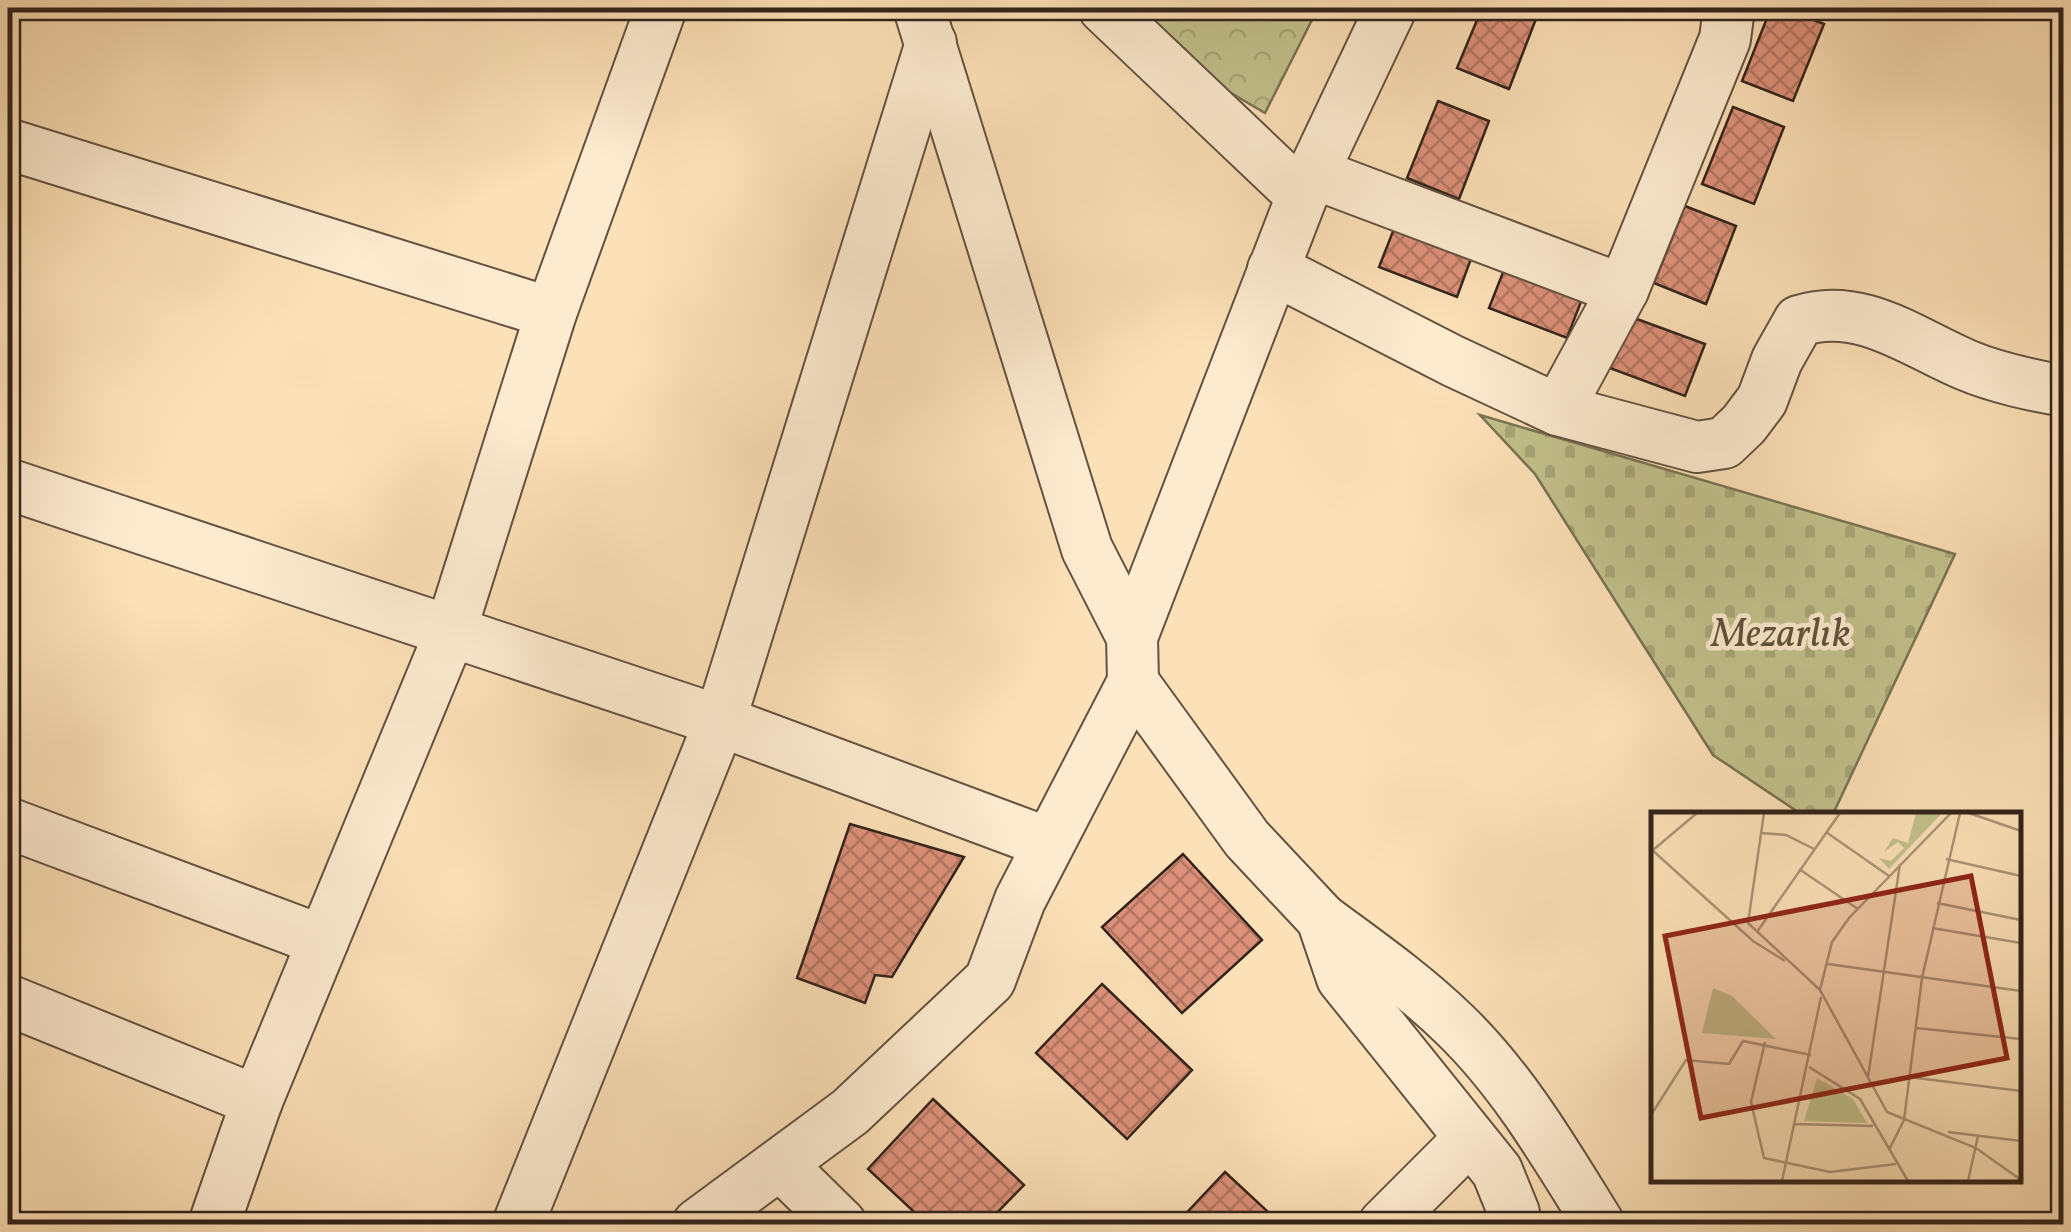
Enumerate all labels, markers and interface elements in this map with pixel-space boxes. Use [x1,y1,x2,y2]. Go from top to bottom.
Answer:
park label: Mezarlık [1710,608,1850,664]
inset map [1651,812,2021,1182]

